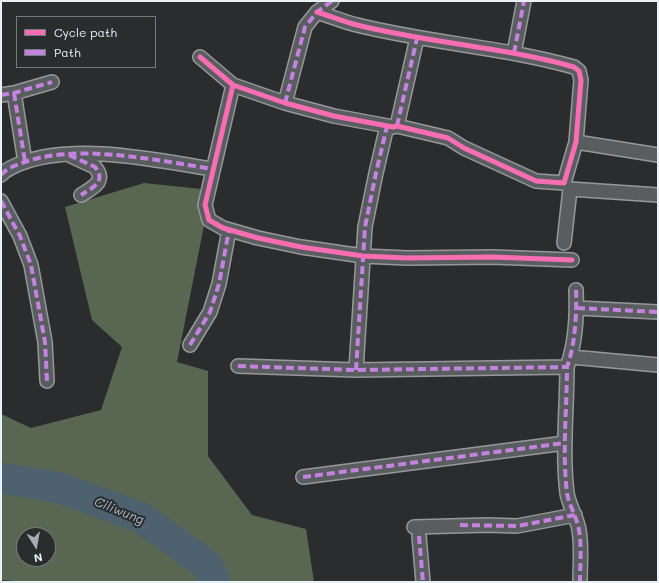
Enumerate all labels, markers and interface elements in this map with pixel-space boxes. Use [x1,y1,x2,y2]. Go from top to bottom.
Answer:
legend [16,16,156,68]
text: Cycle path [54,24,117,40]
text: Path [54,44,81,60]
water label: Ciliwung [92,494,146,528]
north arrow [16,527,56,567]
text: N [33,550,44,566]

